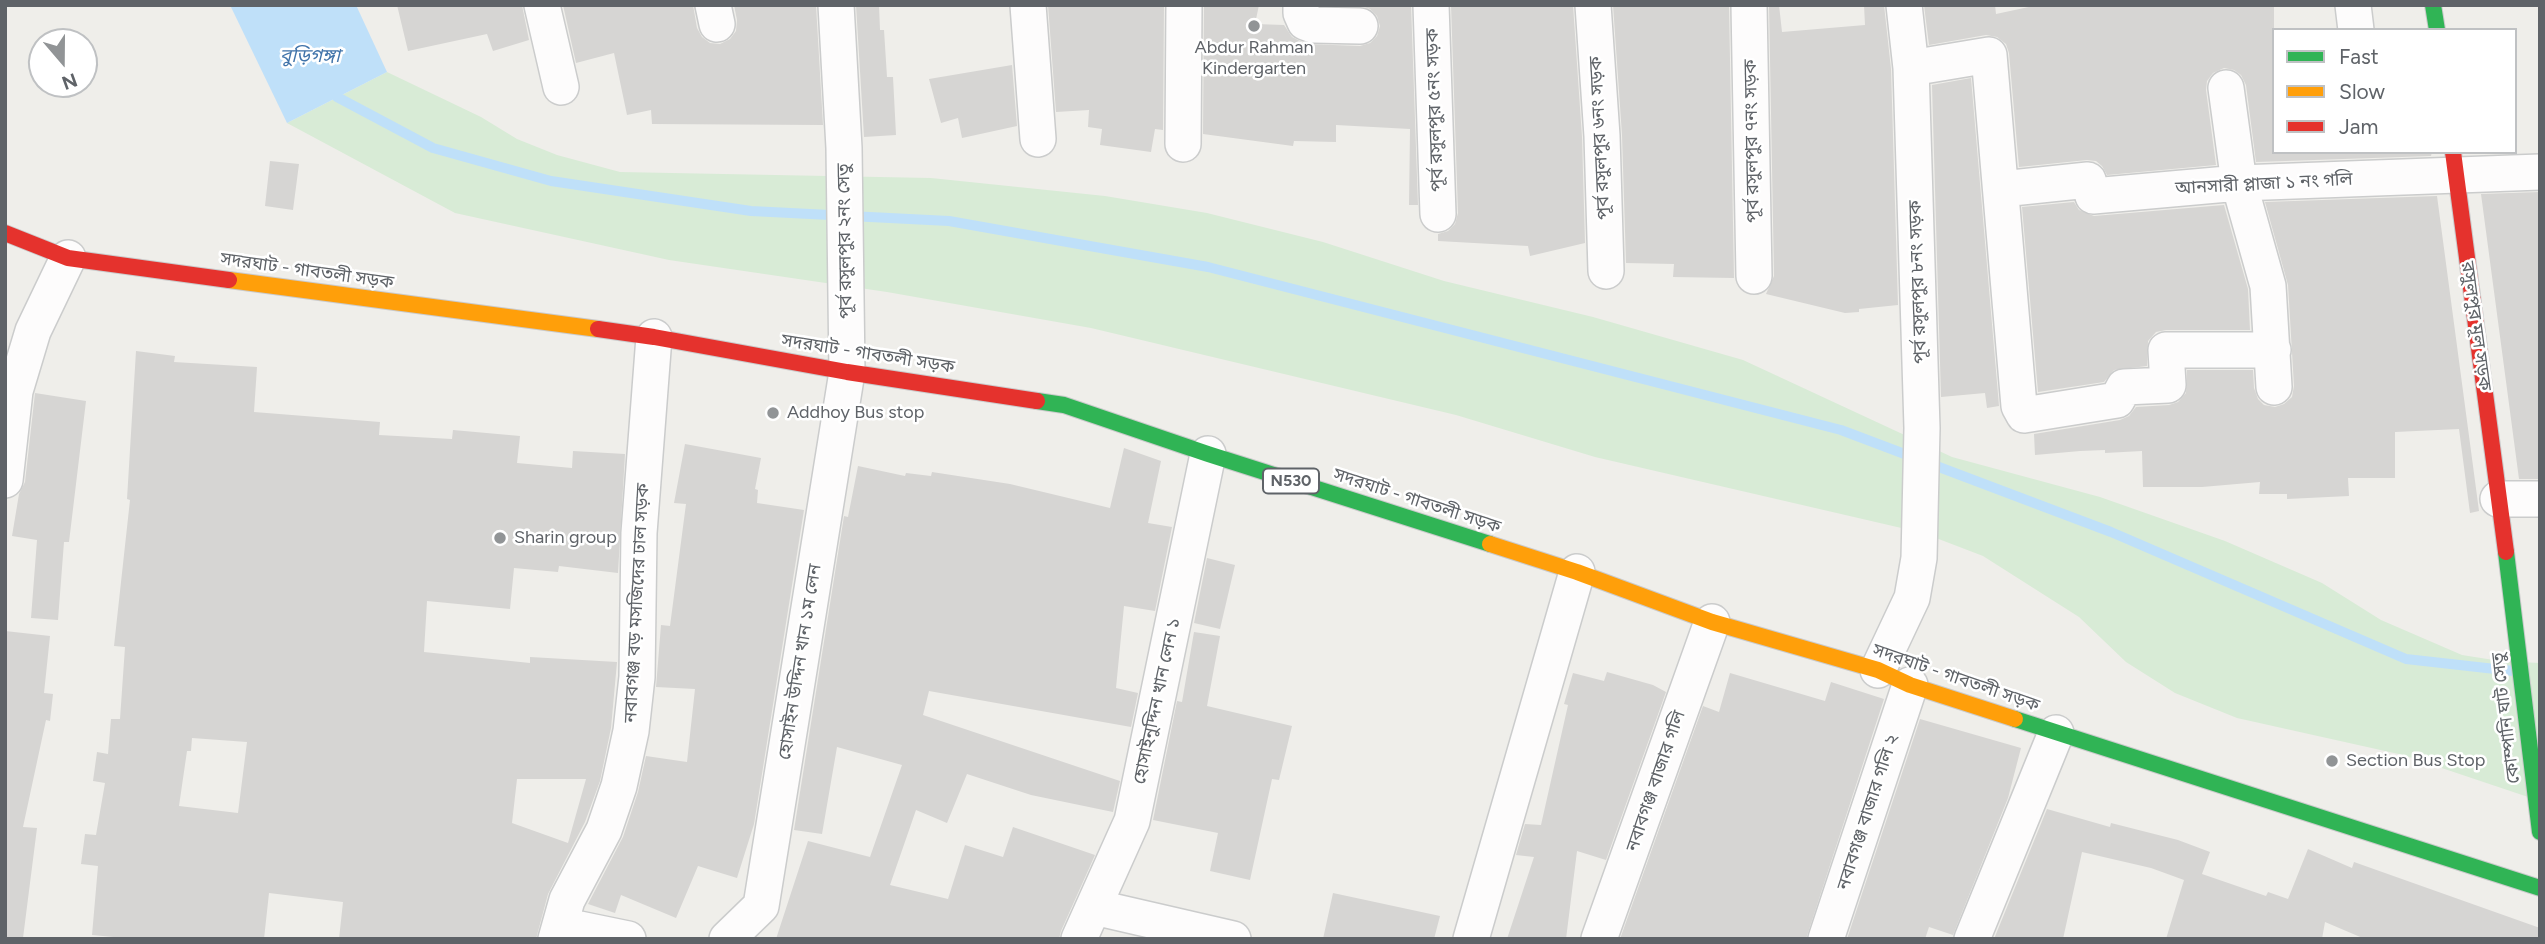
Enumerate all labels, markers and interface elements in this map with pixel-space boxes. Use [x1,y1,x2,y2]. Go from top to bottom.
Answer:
marker: Abdur Rahman Kindergarten [1246,18,1262,34]
north arrow [28,28,98,98]
street label: পূর্ব রসুলপুর ৫নং সড়ক [1421,28,1449,192]
legend [2272,28,2517,154]
place label: Abdur Rahman Kindergarten [1195,37,1313,80]
text: Fast [2339,44,2379,69]
water label: বুড়িগঙ্গা [280,45,340,67]
street label: পূর্ব রসুলপুর ৬নং সড়ক [1585,56,1615,220]
street label: পূর্ব রসুলপুর ৭নং সড়ক [1740,59,1764,223]
text: N [59,68,81,95]
text: Slow [2339,79,2385,104]
text: Jam [2339,114,2378,139]
street label: পূর্ব রসুলপুর ২নং সেতু [833,163,857,319]
street label: আনসারী প্লাজা ১ নং গলি [2175,169,2353,199]
street label: পূর্ব রসুলপুর ৮নং সড়ক [1904,200,1932,364]
street label: সদরঘাট - গাবতলী সড়ক [219,248,395,294]
street label: রসুলপুর মূল সড়ক [2456,260,2496,392]
street label: সদরঘাট - গাবতলী সড়ক [780,330,956,378]
place label: Addhoy Bus stop [787,402,924,424]
marker: Addhoy Bus stop [765,405,781,421]
street label: সদরঘাট - গাবতলী সড়ক [1330,464,1504,538]
road number: N530 [1263,468,1319,494]
street label: নবাবগঞ্জ বড় মসজিদের ঢাল সড়ক [620,483,654,723]
place label: Sharin group [514,527,617,549]
marker: Sharin group [492,530,508,546]
street label: হোসাইন উদ্দিন খান ১ম লেন [774,563,826,761]
street label: হোসাইনুদ্দিন খান লেন ১ [1129,616,1185,786]
street label: সদরঘাট - গাবতলী সড়ক [1870,639,2042,717]
street label: কোম্পানি ঘাট সেতু [2487,651,2525,785]
street label: নবাবগঞ্জ বাজার গলি [1622,708,1690,854]
street label: নবাবগঞ্জ বাজার গলি ২ [1833,731,1903,893]
place label: Section Bus Stop [2346,750,2485,772]
marker: Section Bus Stop [2324,753,2340,769]

